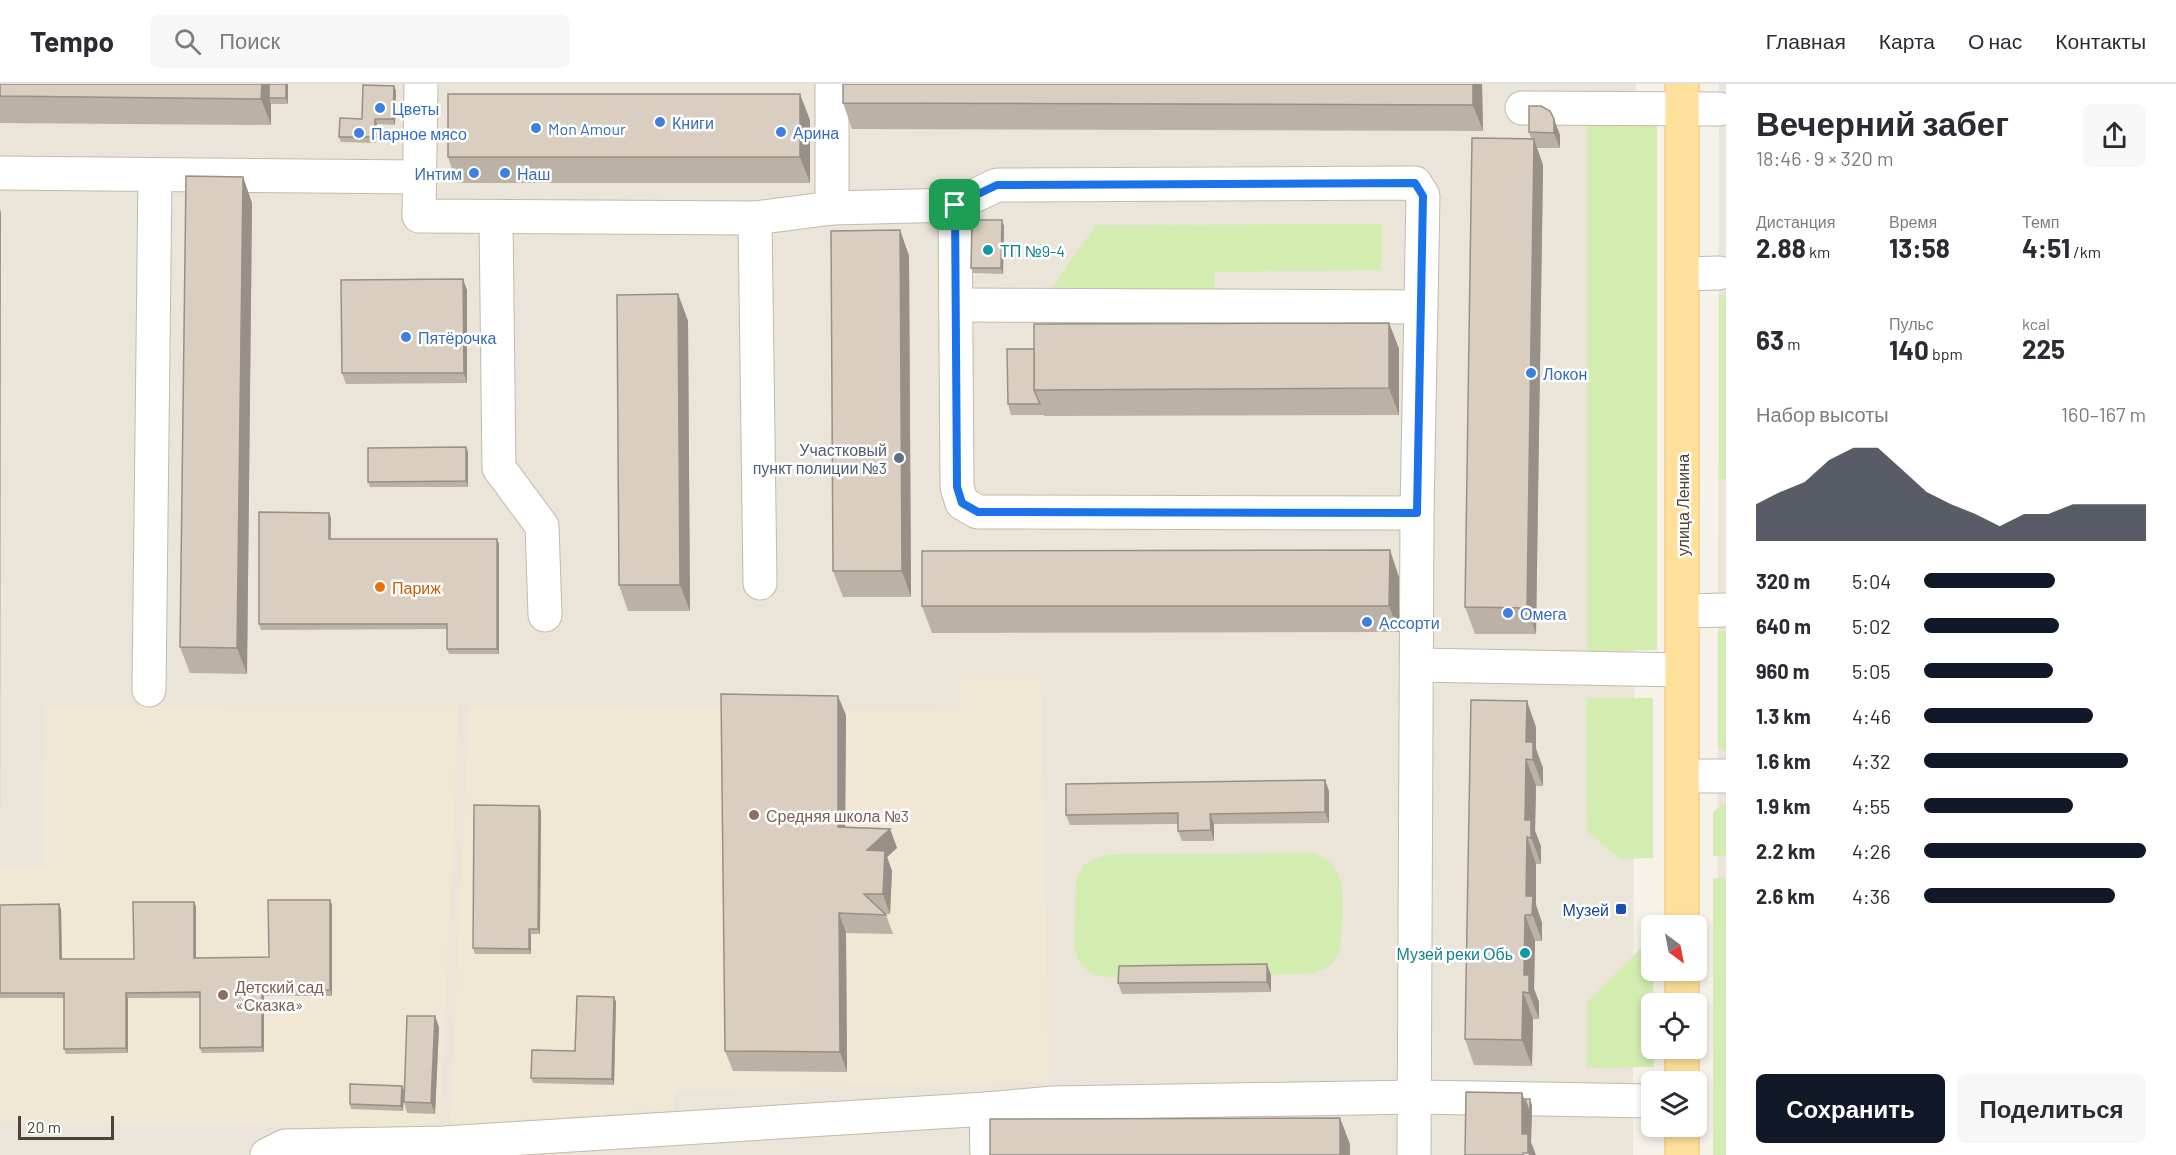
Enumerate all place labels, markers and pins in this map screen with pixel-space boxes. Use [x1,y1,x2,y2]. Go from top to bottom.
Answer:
place label: Цветы [392,99,439,118]
marker: Цветы [373,101,387,115]
place label: Книги [672,113,714,132]
marker: Книги [653,115,667,129]
place label: Mon Amour [548,119,626,138]
marker: Mon Amour [529,121,543,135]
place label: Арина [793,123,839,142]
place label: Парное мясо [371,124,467,143]
marker: Арина [774,125,788,139]
marker: Парное мясо [352,126,366,140]
place label: Интим [414,164,462,183]
place label: Наш [517,164,550,183]
marker: Интим [467,166,481,180]
marker: Наш [498,166,512,180]
pin [929,179,980,230]
place label: ТП №9-4 [1000,241,1065,260]
marker: ТП №9-4 [981,243,995,257]
place label: Пятёрочка [418,328,497,347]
marker: Пятёрочка [399,330,413,344]
place label: Локон [1543,364,1587,383]
marker: Локон [1524,366,1538,380]
place label: Участковый пункт полиции №3 [753,440,887,477]
marker: Участковый пункт полиции №3 [892,451,906,465]
place label: Париж [392,578,441,597]
marker: Париж [373,580,387,594]
place label: Омега [1520,604,1567,623]
marker: Омега [1501,606,1515,620]
place label: Ассорти [1379,613,1440,632]
marker: Ассорти [1360,615,1374,629]
place label: Средняя школа №3 [766,806,909,825]
marker: Средняя школа №3 [747,808,761,822]
place label: Музей [1563,900,1609,919]
marker: Музей [1614,902,1628,916]
place label: Музей реки Обь [1396,944,1513,963]
marker: Музей реки Обь [1518,946,1532,960]
place label: Детский сад «Сказка» [235,977,324,1014]
marker: Детский сад «Сказка» [216,988,230,1002]

